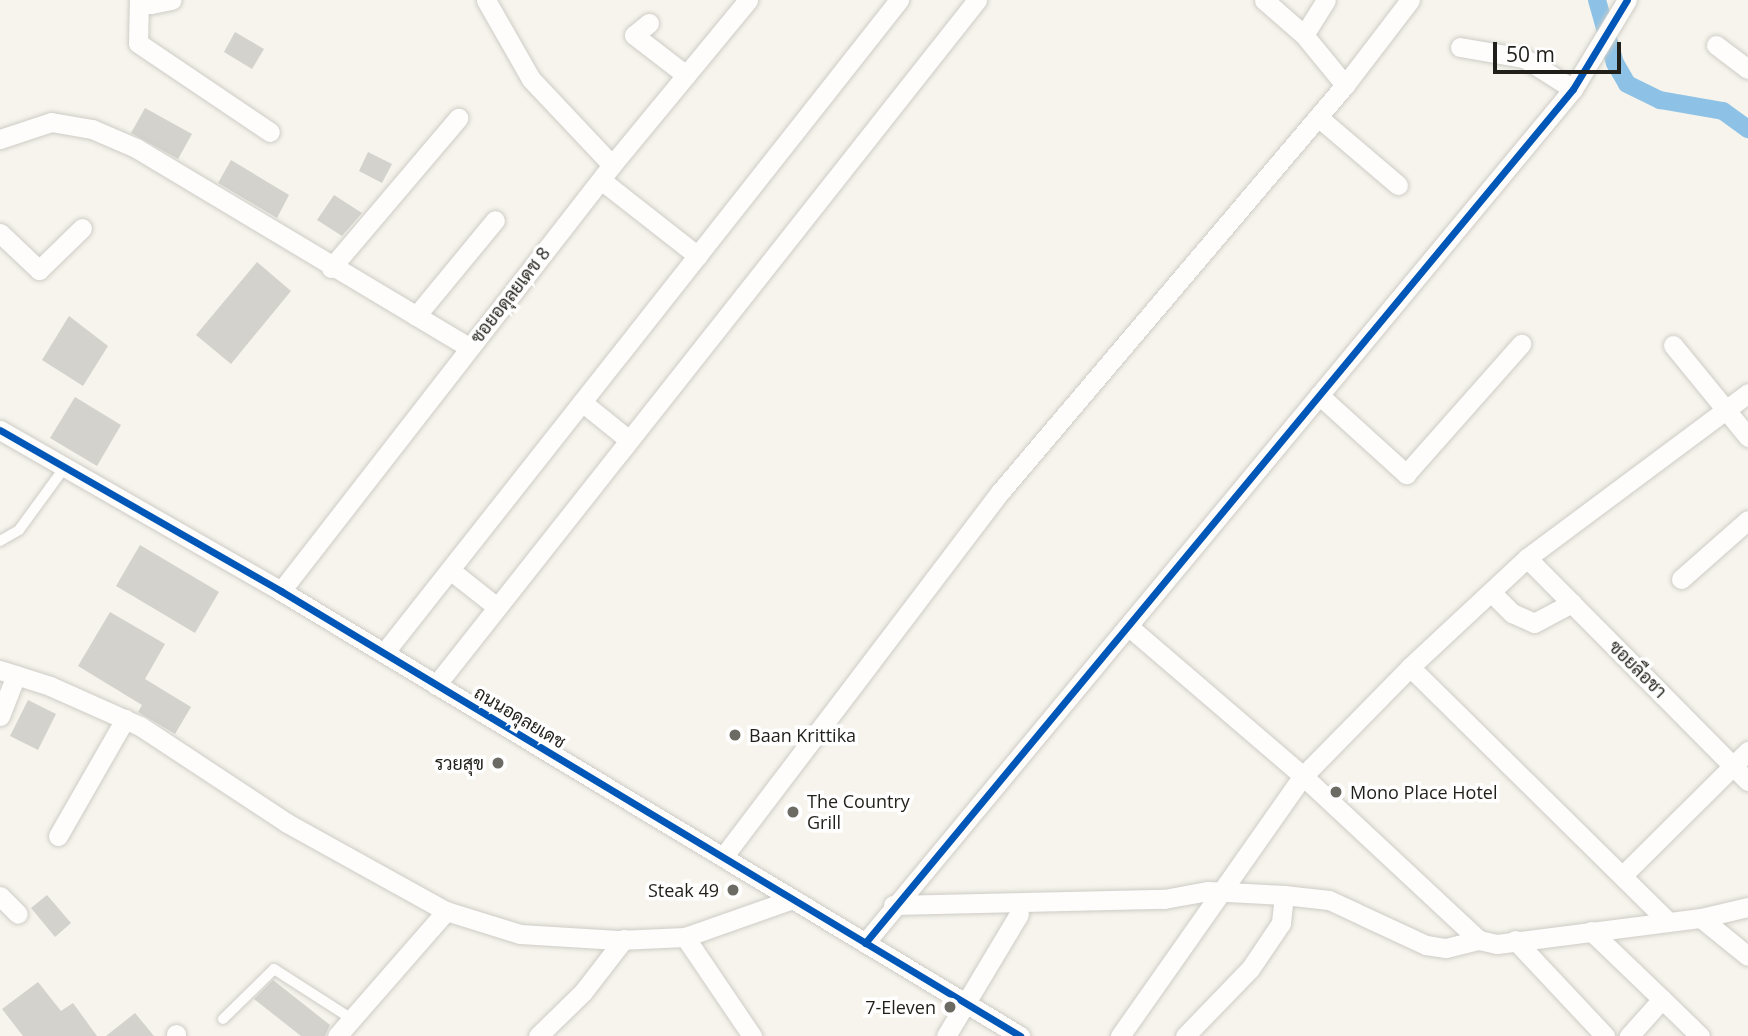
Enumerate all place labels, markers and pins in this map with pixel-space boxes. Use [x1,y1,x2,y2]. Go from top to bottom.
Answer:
place label: Baan Krittika [749,724,856,746]
marker: Baan Krittika [727,727,743,743]
place label: รวยสุข [435,752,484,774]
marker: รวยสุข [490,755,506,771]
place label: Mono Place Hotel [1350,781,1498,803]
marker: Mono Place Hotel [1328,784,1344,800]
place label: The Country Grill [807,791,910,834]
marker: The Country Grill [785,804,801,820]
place label: Steak 49 [648,879,719,901]
marker: Steak 49 [725,882,741,898]
place label: 7-Eleven [865,996,936,1018]
marker: 7-Eleven [942,999,958,1015]

